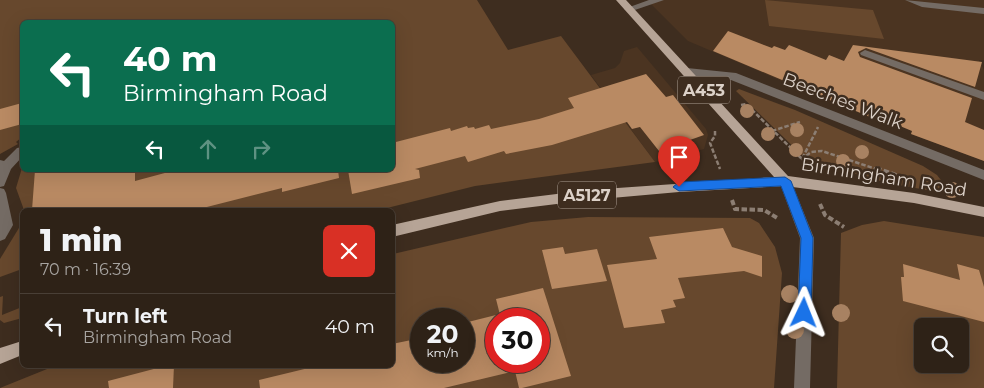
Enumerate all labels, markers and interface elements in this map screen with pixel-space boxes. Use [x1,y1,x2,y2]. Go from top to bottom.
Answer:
text: 40 m [123,37,218,80]
icon: left [40,40,105,105]
street label: Beeches Walk [780,68,906,134]
road number: A453 [678,76,730,104]
text: Birmingham Road [123,80,328,107]
icon: left [141,135,169,163]
icon: ahead [194,135,222,163]
icon: right [247,135,275,163]
pin [658,136,700,187]
icon: arrive [665,143,693,171]
street label: Birmingham Road [800,153,968,201]
road number: A5127 [558,182,616,208]
text: 1 min [40,222,123,259]
button: close [323,225,375,277]
text: 70 m · 16:39 [40,260,131,279]
position arrow [777,286,829,338]
text: Turn left [83,305,168,328]
speed limit sign: 30 [485,308,550,373]
icon: left [40,312,68,340]
text: 40 m [325,315,375,338]
map controls [914,318,969,373]
button: search [914,318,969,373]
text: 20 [427,319,458,349]
text: Birmingham Road [83,328,232,347]
text: km/h [426,345,459,360]

